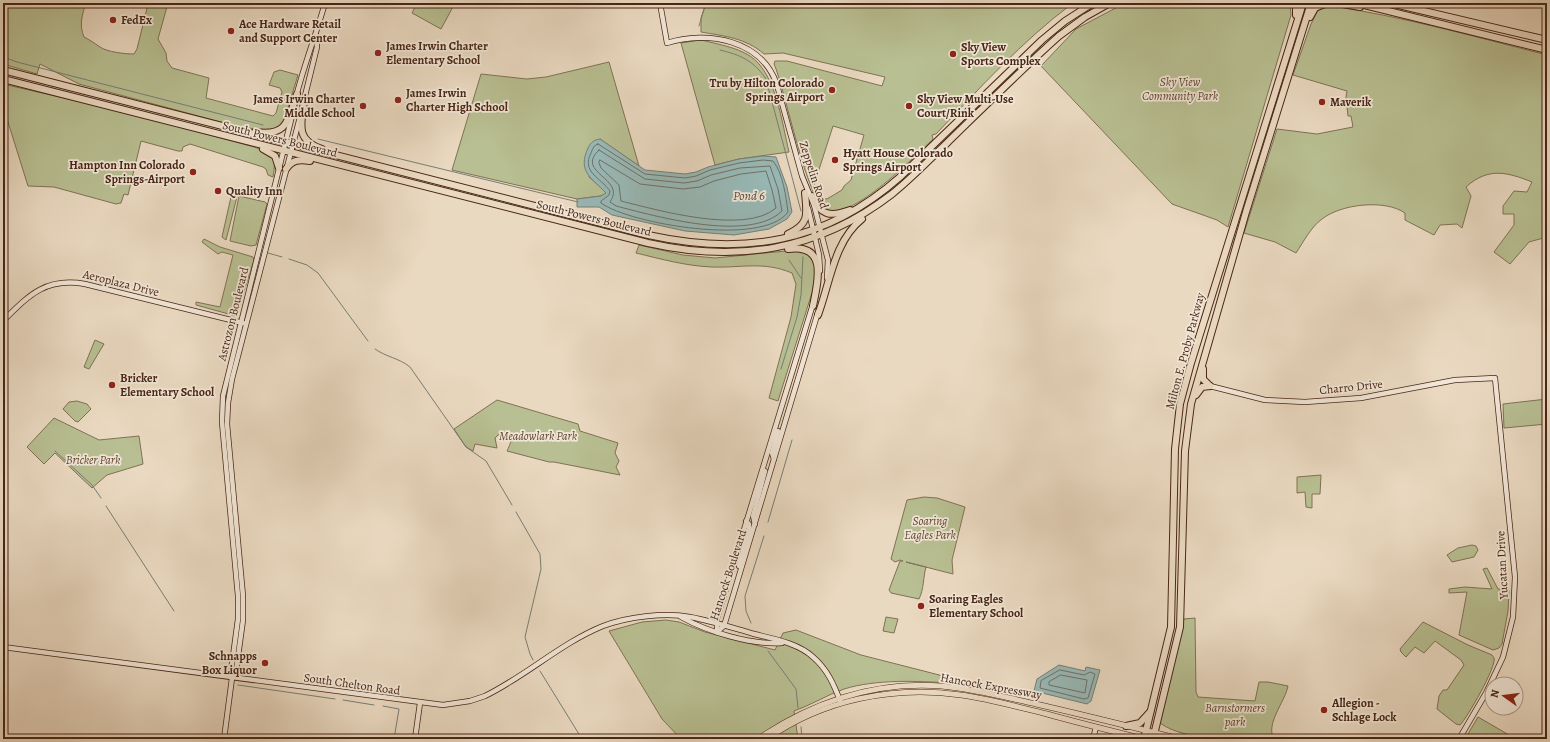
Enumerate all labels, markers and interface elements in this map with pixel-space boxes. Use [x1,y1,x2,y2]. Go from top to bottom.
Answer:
place label: FedEx [121,12,152,28]
marker: FedEx [108,15,118,25]
place label: Ace Hardware Retail and Support Center [238,16,342,46]
marker: Ace Hardware Retail and Support Center [226,26,236,36]
place label: James Irwin Charter Elementary School [386,38,488,68]
place label: Sky View Sports Complex [961,39,1040,69]
marker: James Irwin Charter Elementary School [373,48,383,58]
marker: Sky View Sports Complex [948,49,958,59]
park label: Sky View Community Park [1142,74,1219,104]
place label: Tru by Hilton Colorado Springs Airport [710,75,824,105]
place label: James Irwin Charter High School [406,85,509,115]
marker: Tru by Hilton Colorado Springs Airport [827,85,837,95]
place label: James Irwin Charter Middle School [253,91,356,121]
place label: Sky View Multi-Use Court/Rink [917,91,1014,121]
place label: Maverik [1330,94,1372,110]
marker: James Irwin Charter High School [393,95,403,105]
marker: Maverik [1317,97,1327,107]
marker: James Irwin Charter Middle School [358,101,368,111]
marker: Sky View Multi-Use Court/Rink [904,101,914,111]
street label: South Powers Boulevard [221,117,340,161]
street label: Zeppelin Road [796,139,833,211]
place label: Hyatt House Colorado Springs Airport [843,145,953,175]
marker: Hyatt House Colorado Springs Airport [830,155,840,165]
place label: Hampton Inn Colorado Springs-Airport [69,157,185,187]
marker: Hampton Inn Colorado Springs-Airport [188,167,198,177]
place label: Quality Inn [226,183,283,199]
marker: Quality Inn [213,186,223,196]
water label: Pond 6 [733,187,765,204]
street label: South Powers Boulevard [535,196,654,240]
street label: Astrozon Boulevard [213,265,253,364]
street label: Aeroplaza Drive [80,266,161,300]
street label: Milton E. Proby Parkway [1162,290,1208,411]
place label: Bricker Elementary School [120,370,215,400]
street label: Charro Drive [1318,376,1384,398]
marker: Bricker Elementary School [107,380,117,390]
park label: Meadowlark Park [499,428,578,444]
park label: Bricker Park [66,452,121,468]
park label: Soaring Eagles Park [904,513,956,543]
street label: Hancock Boulevard [706,527,750,623]
street label: Yucatan Drive [1492,530,1512,601]
place label: Soaring Eagles Elementary School [929,591,1024,621]
marker: Soaring Eagles Elementary School [916,601,926,611]
place label: Schnapps Box Liquor [202,648,257,678]
marker: Schnapps Box Liquor [260,658,270,668]
street label: South Chelton Road [303,669,402,699]
street label: Hancock Expressway [939,669,1044,703]
north arrow [1484,676,1524,716]
text: N [1487,688,1503,699]
place label: Allegion - Schlage Lock [1331,695,1397,725]
park label: Barnstormers park [1205,700,1265,730]
marker: Allegion - Schlage Lock [1319,705,1329,715]

